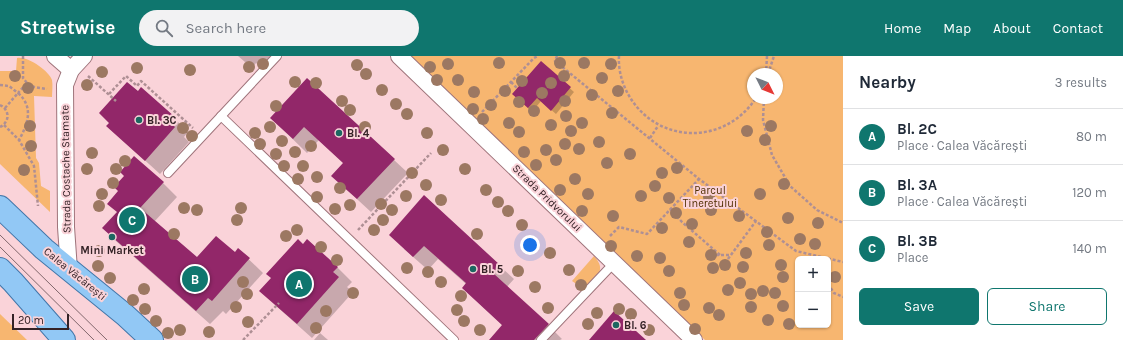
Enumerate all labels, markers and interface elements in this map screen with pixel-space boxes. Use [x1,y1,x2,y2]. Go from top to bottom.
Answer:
search box [139,10,419,46]
text: Streetwise [20,17,115,39]
icon: search [153,17,175,39]
text: Search here [185,19,266,37]
text: Home [884,20,921,37]
text: Map [943,20,971,37]
text: About [993,20,1031,37]
text: Contact [1053,20,1103,37]
north arrow [747,68,783,104]
text: Nearby [859,72,916,92]
text: 3 results [1055,75,1107,90]
street label: Strada Costache Stamate [58,104,74,233]
place label: Bl. 3C [147,114,176,127]
marker: Bl. 3C [134,115,144,125]
text: Bl. 2C [897,120,937,138]
place label: Bl. 4 [347,127,370,140]
marker: Bl. 4 [334,128,344,138]
text: A [868,129,876,144]
text: 80 m [1076,129,1107,144]
text: Place · Calea Văcărești [897,138,1027,153]
street label: Strada Pridvorului [510,162,584,234]
text: Bl. 3A [897,176,937,194]
park label: Parcul Tineretului [683,184,737,210]
text: B [868,185,876,200]
text: 120 m [1072,185,1107,200]
text: Place · Calea Văcărești [897,194,1027,209]
pin: C [119,205,145,235]
marker: Mini Market [107,232,117,242]
text: Bl. 3B [897,232,937,250]
your location [520,235,540,255]
text: C [868,241,876,256]
text: 140 m [1072,241,1107,256]
place label: Mini Market [80,244,144,257]
street label: Calea Văcărești [41,245,109,303]
text: Place [897,250,928,265]
map controls [795,256,831,328]
button: + [795,256,831,292]
place label: Bl. 5 [481,263,503,276]
pin: B [182,264,208,294]
marker: Bl. 5 [468,264,478,274]
pin: A [286,269,312,299]
button: Save [859,288,979,325]
button: Share [987,288,1107,325]
button: − [795,292,831,328]
scale bar [12,312,69,331]
text: 20 m [18,314,44,327]
place label: Bl. 6 [624,319,647,332]
marker: Bl. 6 [611,320,621,330]

